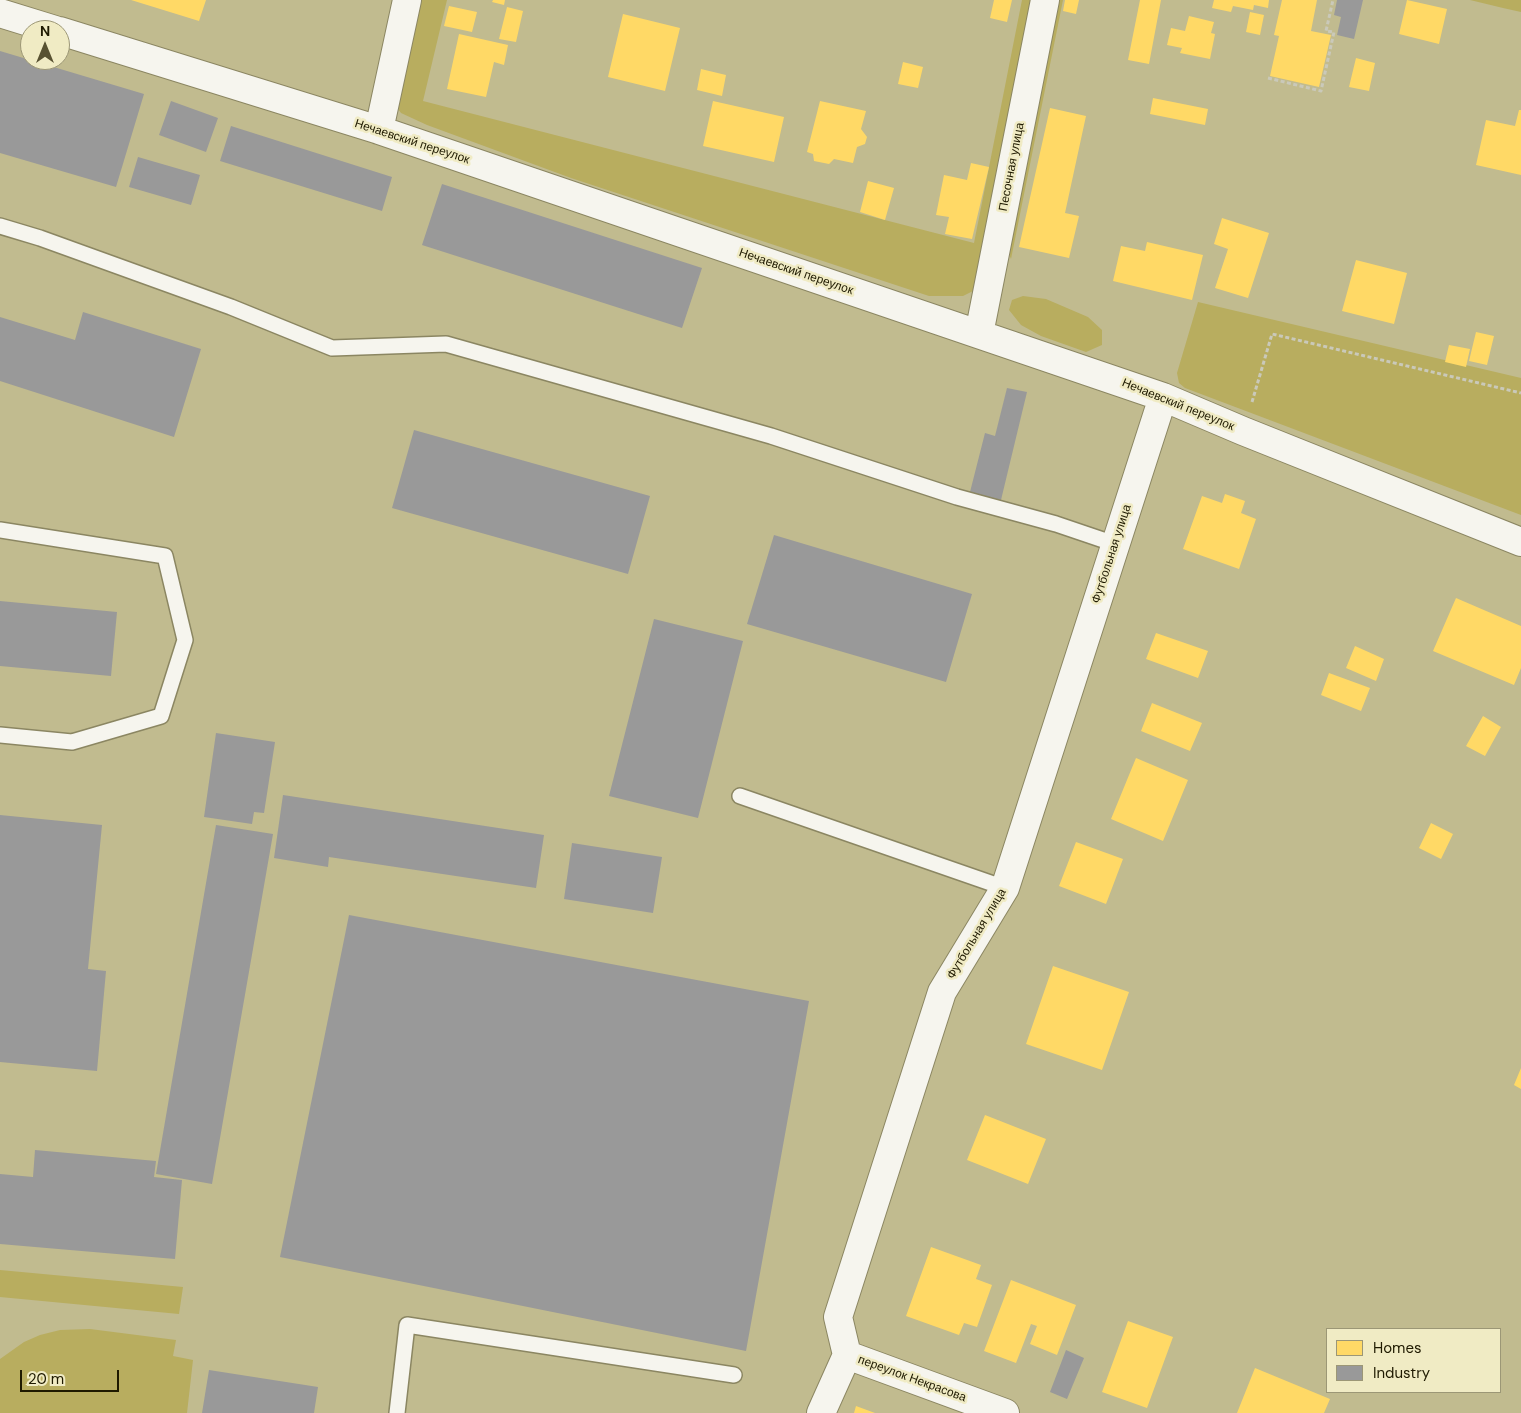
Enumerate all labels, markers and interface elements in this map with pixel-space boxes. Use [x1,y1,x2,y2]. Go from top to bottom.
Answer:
north arrow [20,20,70,70]
text: N [40,22,50,40]
street label: Нечаевский переулок [353,117,471,167]
street label: Песочная улица [996,121,1028,213]
street label: Нечаевский переулок [737,246,855,298]
street label: Нечаевский переулок [1120,376,1236,434]
street label: Футбольная улица [1089,503,1135,605]
street label: Футбольная улица [944,886,1010,982]
legend [1326,1328,1501,1393]
text: Homes [1373,1338,1422,1358]
street label: переулок Некрасова [856,1353,968,1405]
scale bar [22,1360,121,1392]
text: Industry [1373,1363,1430,1383]
text: 20 m [28,1369,64,1389]

